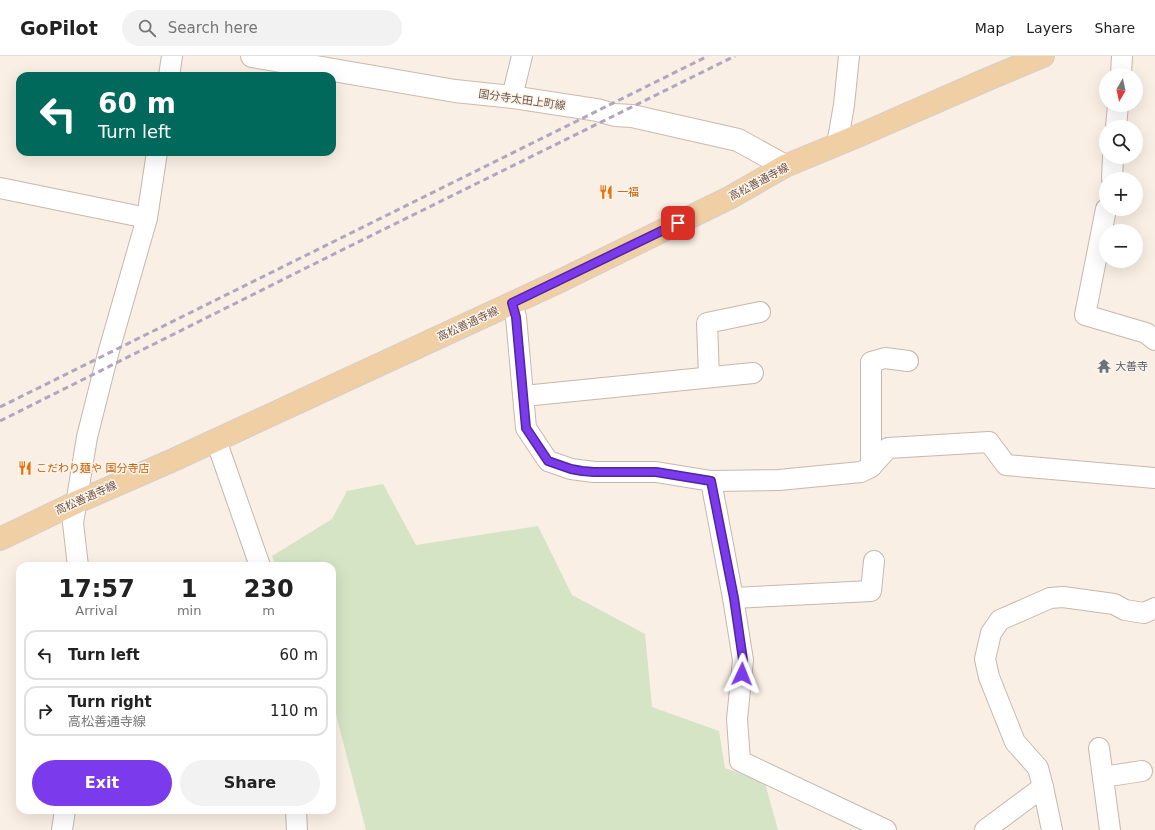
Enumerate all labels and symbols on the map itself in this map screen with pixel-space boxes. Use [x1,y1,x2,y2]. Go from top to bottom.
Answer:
north arrow [1099,68,1143,112]
street label: 国分寺太田上町線 [478,87,566,113]
street label: 高松善通寺線 [727,161,791,203]
restaurant icon: 一福 [598,184,614,200]
place label: 一福 [617,186,639,199]
pin [661,206,695,240]
street label: 高松善通寺線 [435,304,501,344]
temple icon: 大善寺 [1096,358,1112,374]
place label: 大善寺 [1115,360,1148,373]
restaurant icon: こだわり麺や 国分寺店 [17,460,33,476]
place label: こだわり麺や 国分寺店 [36,462,150,475]
street label: 高松善通寺線 [53,479,119,517]
position arrow [721,653,763,695]

